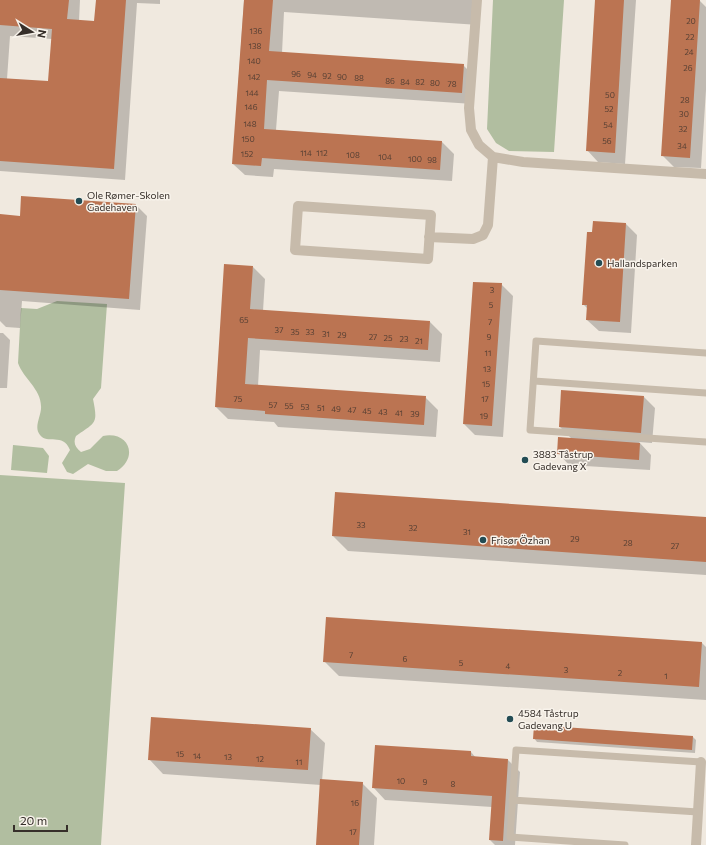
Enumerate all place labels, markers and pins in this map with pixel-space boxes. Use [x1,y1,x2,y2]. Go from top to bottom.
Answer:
place label: Ole Rømer-Skolen Gadehaven [87,189,170,213]
marker: Ole Rømer-Skolen Gadehaven [74,196,84,206]
place label: Hallandsparken [607,257,677,269]
marker: Hallandsparken [594,258,604,268]
place label: 3883 Tåstrup Gadevang X [533,448,593,472]
marker: 3883 Tåstrup Gadevang X [520,455,530,465]
place label: Frisør Özhan [491,534,549,546]
marker: Frisør Özhan [478,535,488,545]
place label: 4584 Tåstrup Gadevang U [518,707,579,731]
marker: 4584 Tåstrup Gadevang U [505,714,515,724]

